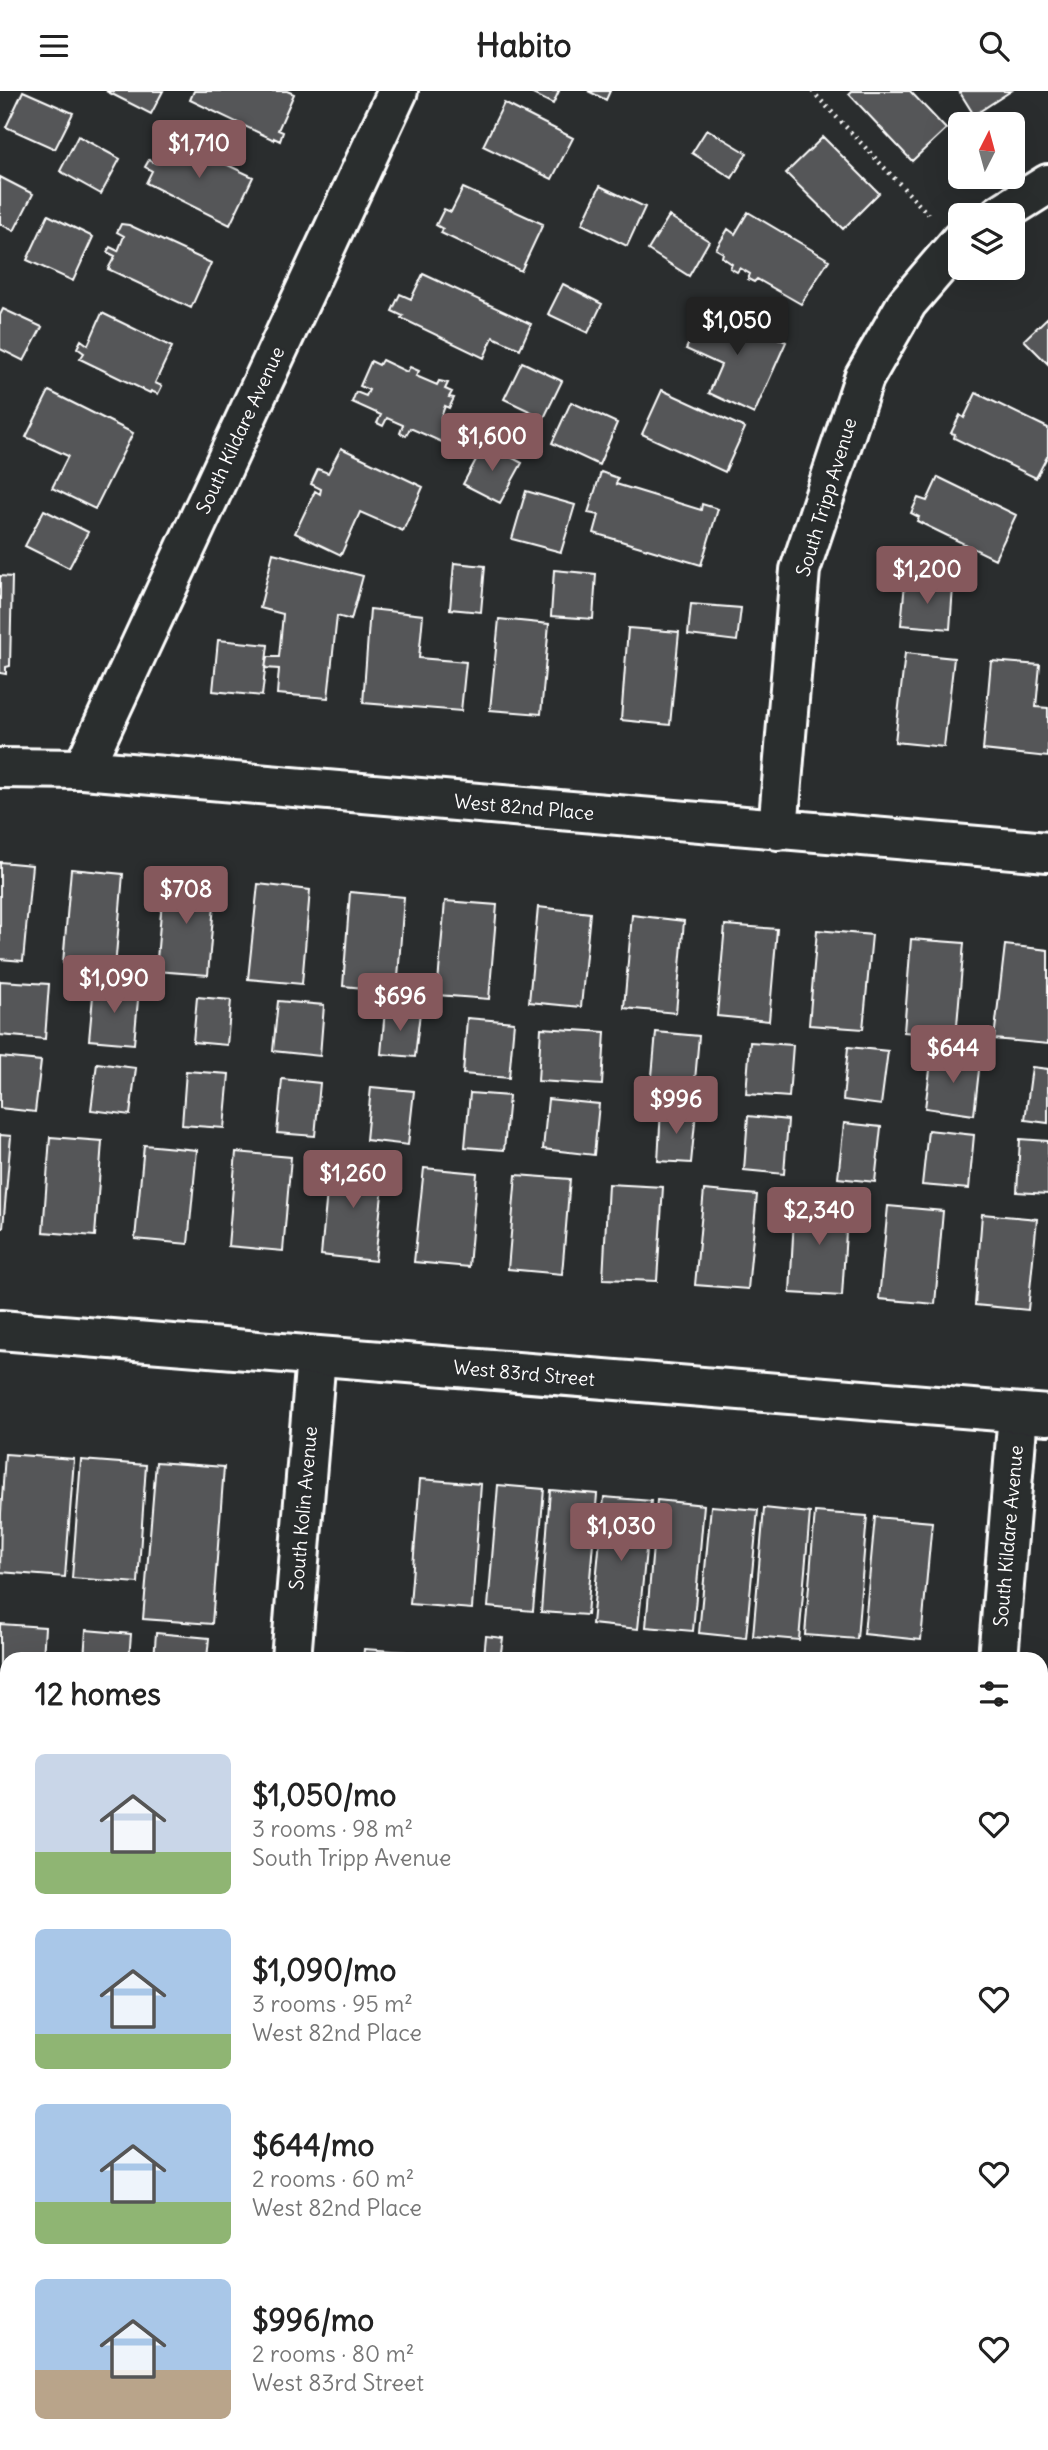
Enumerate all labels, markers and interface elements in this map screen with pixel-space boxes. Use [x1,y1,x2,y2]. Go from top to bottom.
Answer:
text: Habito [477,25,571,66]
icon: menu [35,27,73,65]
icon: search [975,27,1013,65]
north arrow [948,112,1026,189]
map controls [948,112,1025,280]
pin: $1,710 [142,120,256,180]
text: $1,710 [168,128,230,157]
button: layers [948,203,1025,280]
pin: $1,050 [680,297,794,357]
text: $1,050 [702,305,772,334]
street label: South Kildare Avenue [191,342,289,518]
pin: $1,600 [435,413,549,473]
street label: South Tripp Avenue [790,415,862,579]
text: $1,600 [457,421,527,450]
pin: $1,200 [870,547,984,606]
text: $1,200 [892,554,962,583]
street label: West 82nd Place [453,789,595,825]
pin: $708 [145,867,227,926]
text: $708 [160,874,212,903]
pin: $1,090 [57,955,171,1015]
text: $1,090 [79,963,149,992]
pin: $696 [359,974,441,1033]
text: $696 [374,981,426,1010]
pin: $644 [912,1025,994,1085]
text: $644 [927,1033,979,1062]
pin: $996 [635,1077,717,1136]
text: $996 [650,1084,702,1113]
pin: $1,260 [296,1151,410,1210]
text: $1,260 [319,1158,387,1187]
pin: $2,340 [762,1187,876,1247]
text: $2,340 [783,1195,855,1224]
street label: West 83rd Street [452,1355,596,1391]
street label: South Kolin Avenue [284,1425,322,1591]
street label: South Kildare Avenue [988,1444,1028,1628]
pin: $1,030 [564,1503,678,1563]
text: $1,030 [586,1511,656,1540]
text: 12 homes [35,1675,161,1713]
icon: filters [975,1675,1013,1713]
text: $1,050/mo [252,1776,396,1814]
icon: home [91,1782,175,1866]
icon: heart [975,1805,1013,1843]
text: 3 rooms · 98 m² [252,1814,413,1843]
text: South Tripp Avenue [252,1843,451,1872]
text: $1,090/mo [252,1951,396,1989]
icon: home [91,1957,175,2041]
icon: heart [975,1980,1013,2018]
text: 3 rooms · 95 m² [252,1989,413,2018]
text: West 82nd Place [252,2018,422,2047]
text: $644/mo [252,2126,374,2164]
icon: home [91,2132,175,2216]
icon: heart [975,2155,1013,2193]
text: 2 rooms · 60 m² [252,2164,414,2193]
text: West 82nd Place [252,2193,422,2222]
text: $996/mo [252,2301,374,2339]
icon: home [91,2307,175,2391]
icon: heart [975,2330,1013,2368]
text: 2 rooms · 80 m² [252,2339,414,2368]
text: West 83rd Street [252,2368,424,2397]

